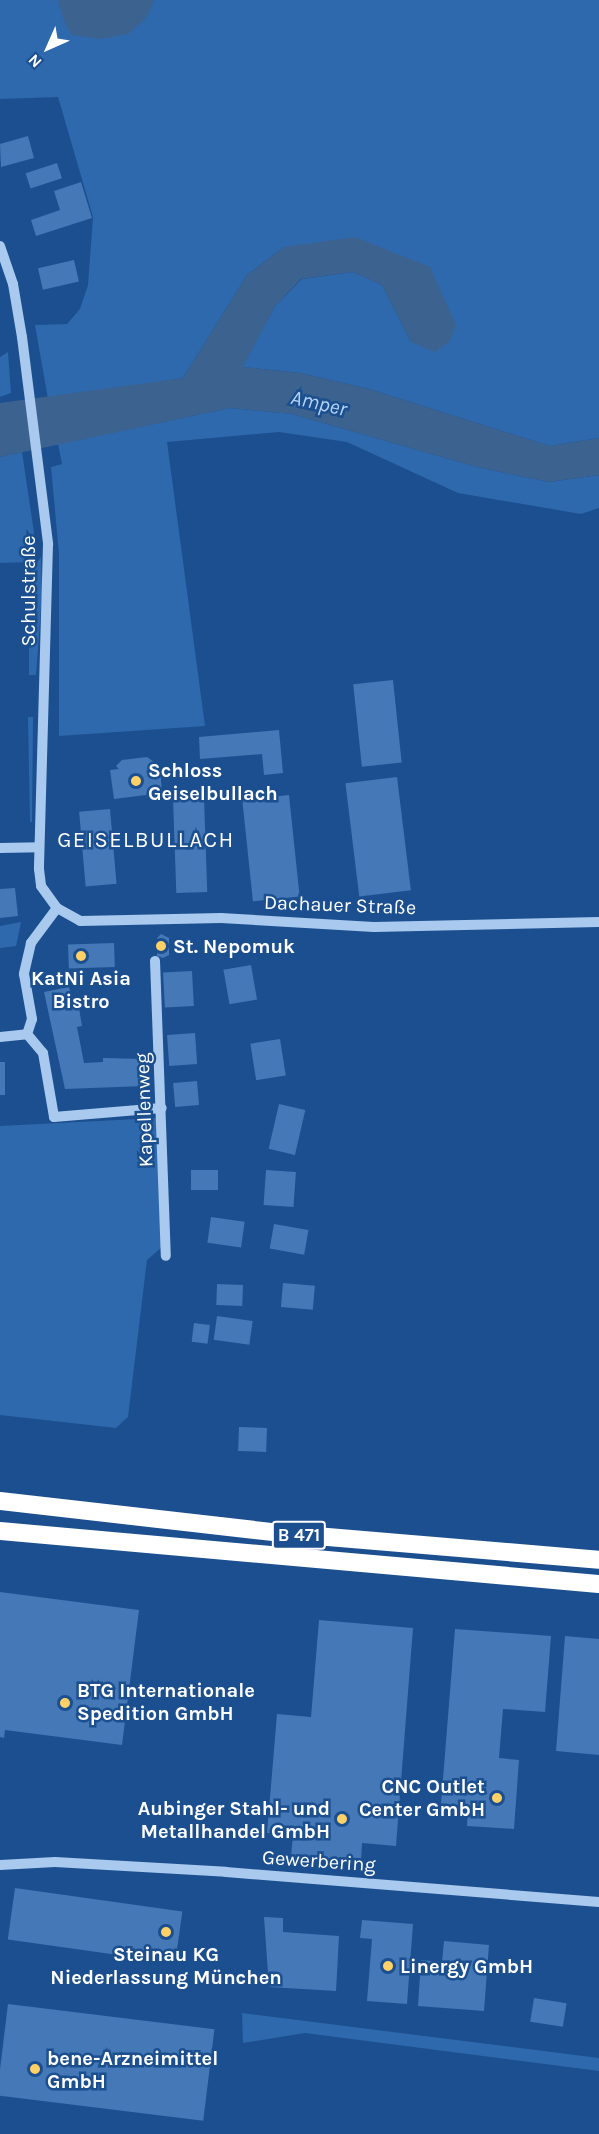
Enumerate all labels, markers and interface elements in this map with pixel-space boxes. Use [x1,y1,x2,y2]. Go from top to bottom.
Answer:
north arrow [18,18,78,78]
text: N [24,50,46,72]
water label: Amper [289,384,349,422]
street label: Schulstraße [16,536,40,646]
place label: Schloss Geiselbullach [148,758,278,805]
marker: Schloss Geiselbullach [129,774,143,788]
district label: GEISELBULLACH [57,828,235,854]
street label: Dachauer Straße [263,890,417,920]
place label: St. Nepomuk [173,934,295,958]
marker: St. Nepomuk [154,939,168,953]
marker: KatNi Asia Bistro [74,949,88,963]
place label: KatNi Asia Bistro [31,966,131,1013]
street label: Kapellenweg [130,1052,158,1168]
road number: B 471 [270,1520,328,1550]
place label: BTG Internationale Spedition GmbH [77,1679,255,1726]
marker: BTG Internationale Spedition GmbH [58,1696,72,1710]
place label: CNC Outlet Center GmbH [359,1774,485,1821]
marker: CNC Outlet Center GmbH [490,1791,504,1805]
place label: Aubinger Stahl- und Metallhandel GmbH [138,1796,330,1843]
marker: Aubinger Stahl- und Metallhandel GmbH [335,1812,349,1826]
street label: Gewerbering [261,1845,377,1877]
marker: Steinau KG Niederlassung München [159,1925,173,1939]
place label: Steinau KG Niederlassung München [50,1942,282,1989]
place label: Linergy GmbH [400,1954,533,1978]
marker: Linergy GmbH [381,1959,395,1973]
place label: bene-Arzneimittel GmbH [47,2046,218,2093]
marker: bene-Arzneimittel GmbH [28,2062,42,2076]

